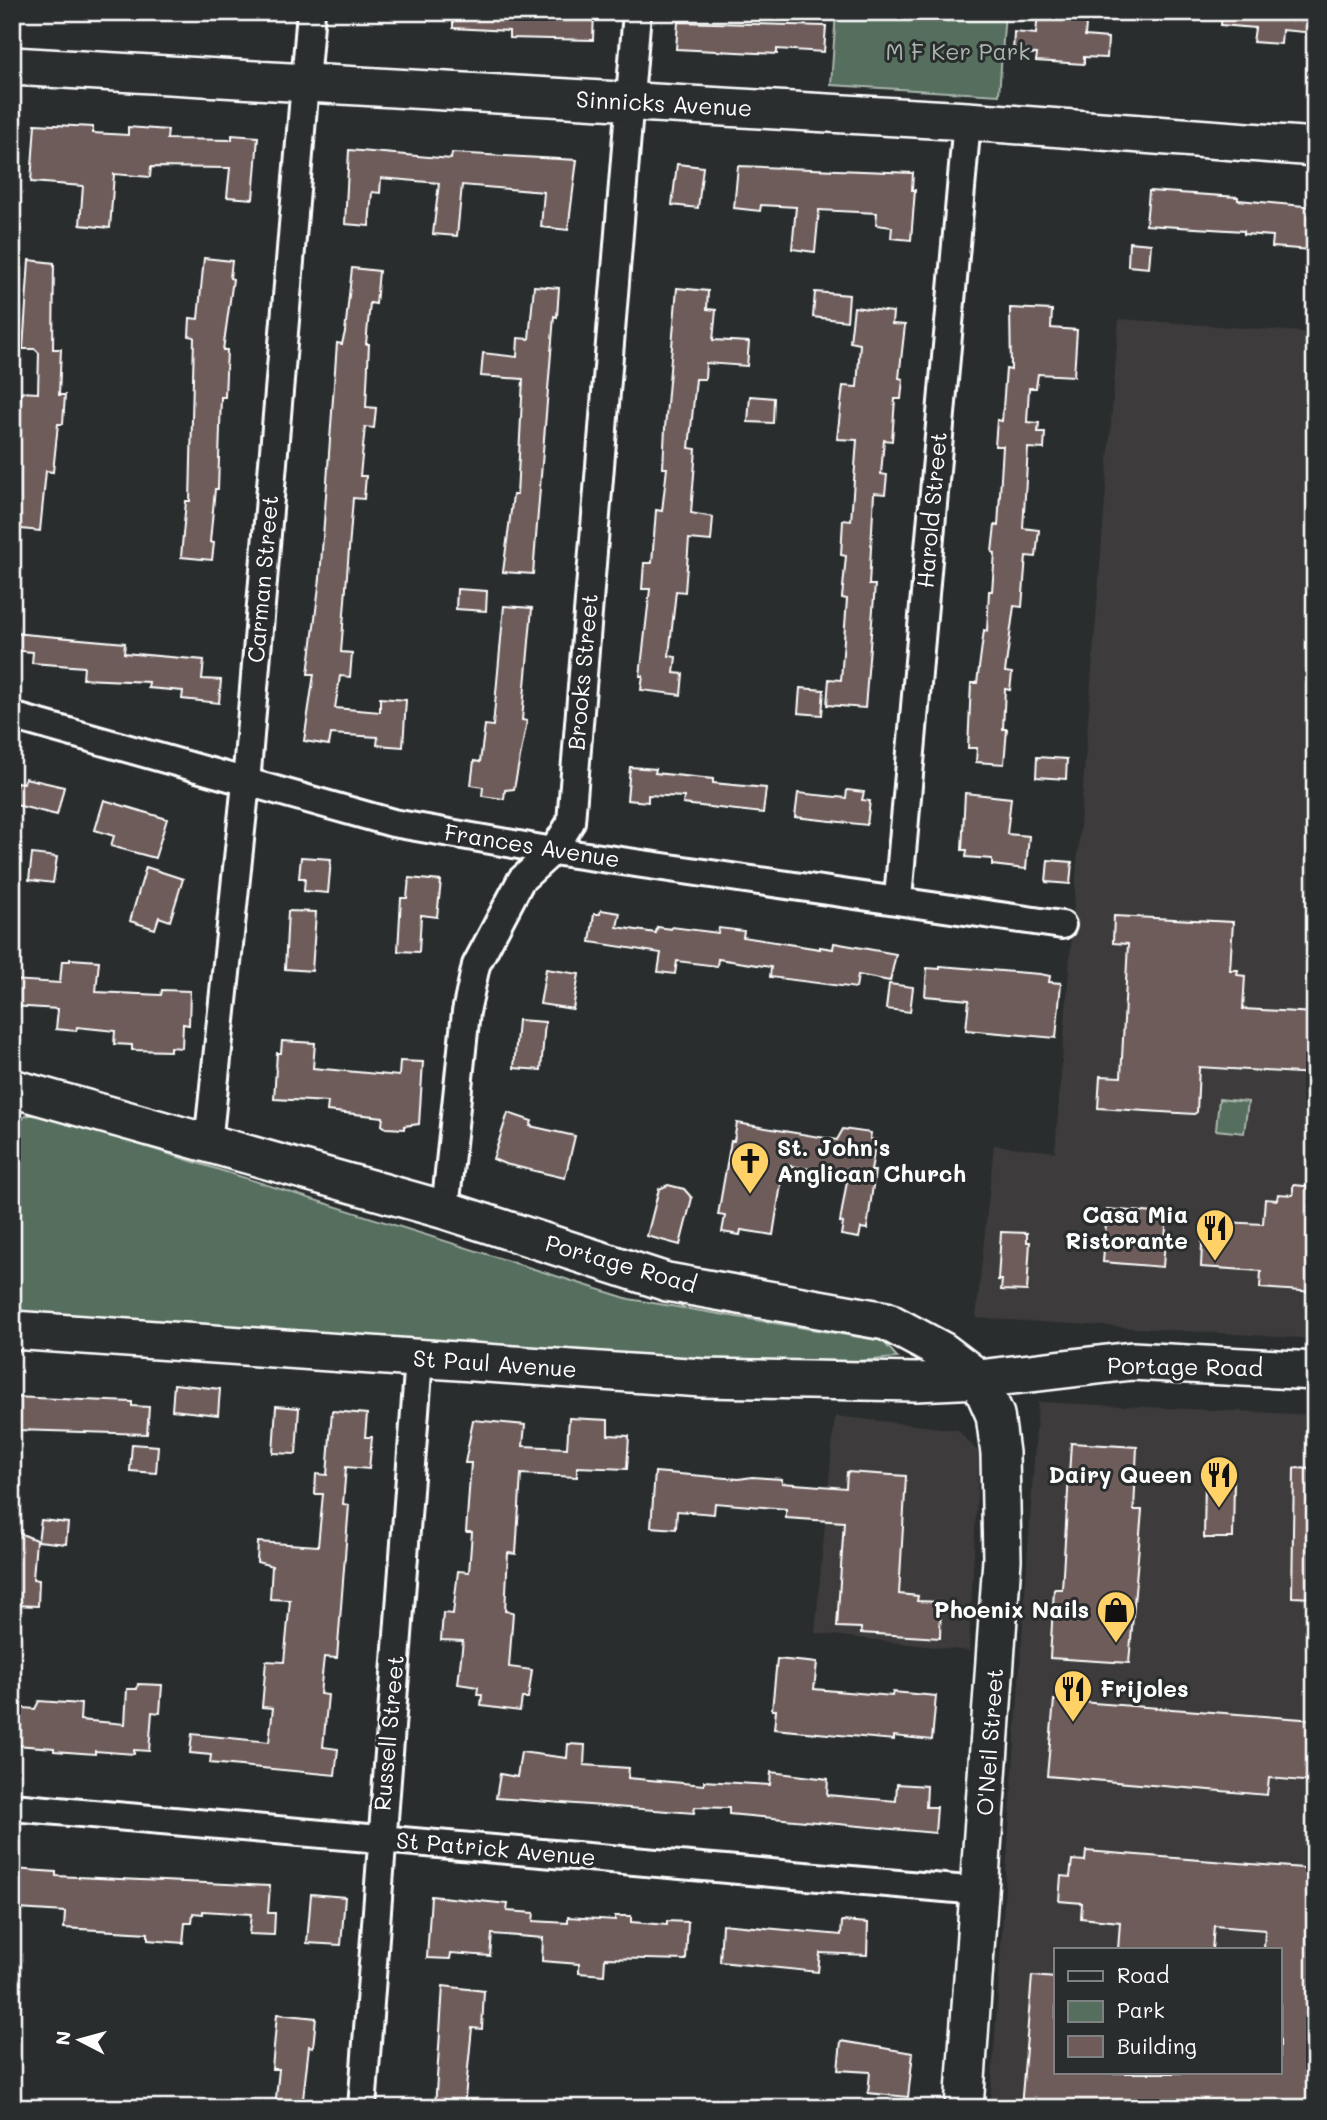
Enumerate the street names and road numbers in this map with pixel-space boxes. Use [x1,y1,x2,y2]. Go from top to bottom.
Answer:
street label: Sinnicks Avenue [575,83,753,123]
street label: Harold Street [909,430,953,589]
street label: Carman Street [240,494,284,664]
street label: Brooks Street [560,592,604,751]
street label: Frances Avenue [442,816,622,874]
street label: Portage Road [542,1227,700,1299]
street label: St Paul Avenue [412,1342,578,1384]
street label: Portage Road [1107,1350,1263,1382]
street label: Russell Street [366,1654,410,1812]
street label: O'Neil Street [969,1667,1009,1817]
street label: St Patrick Avenue [395,1824,597,1872]

